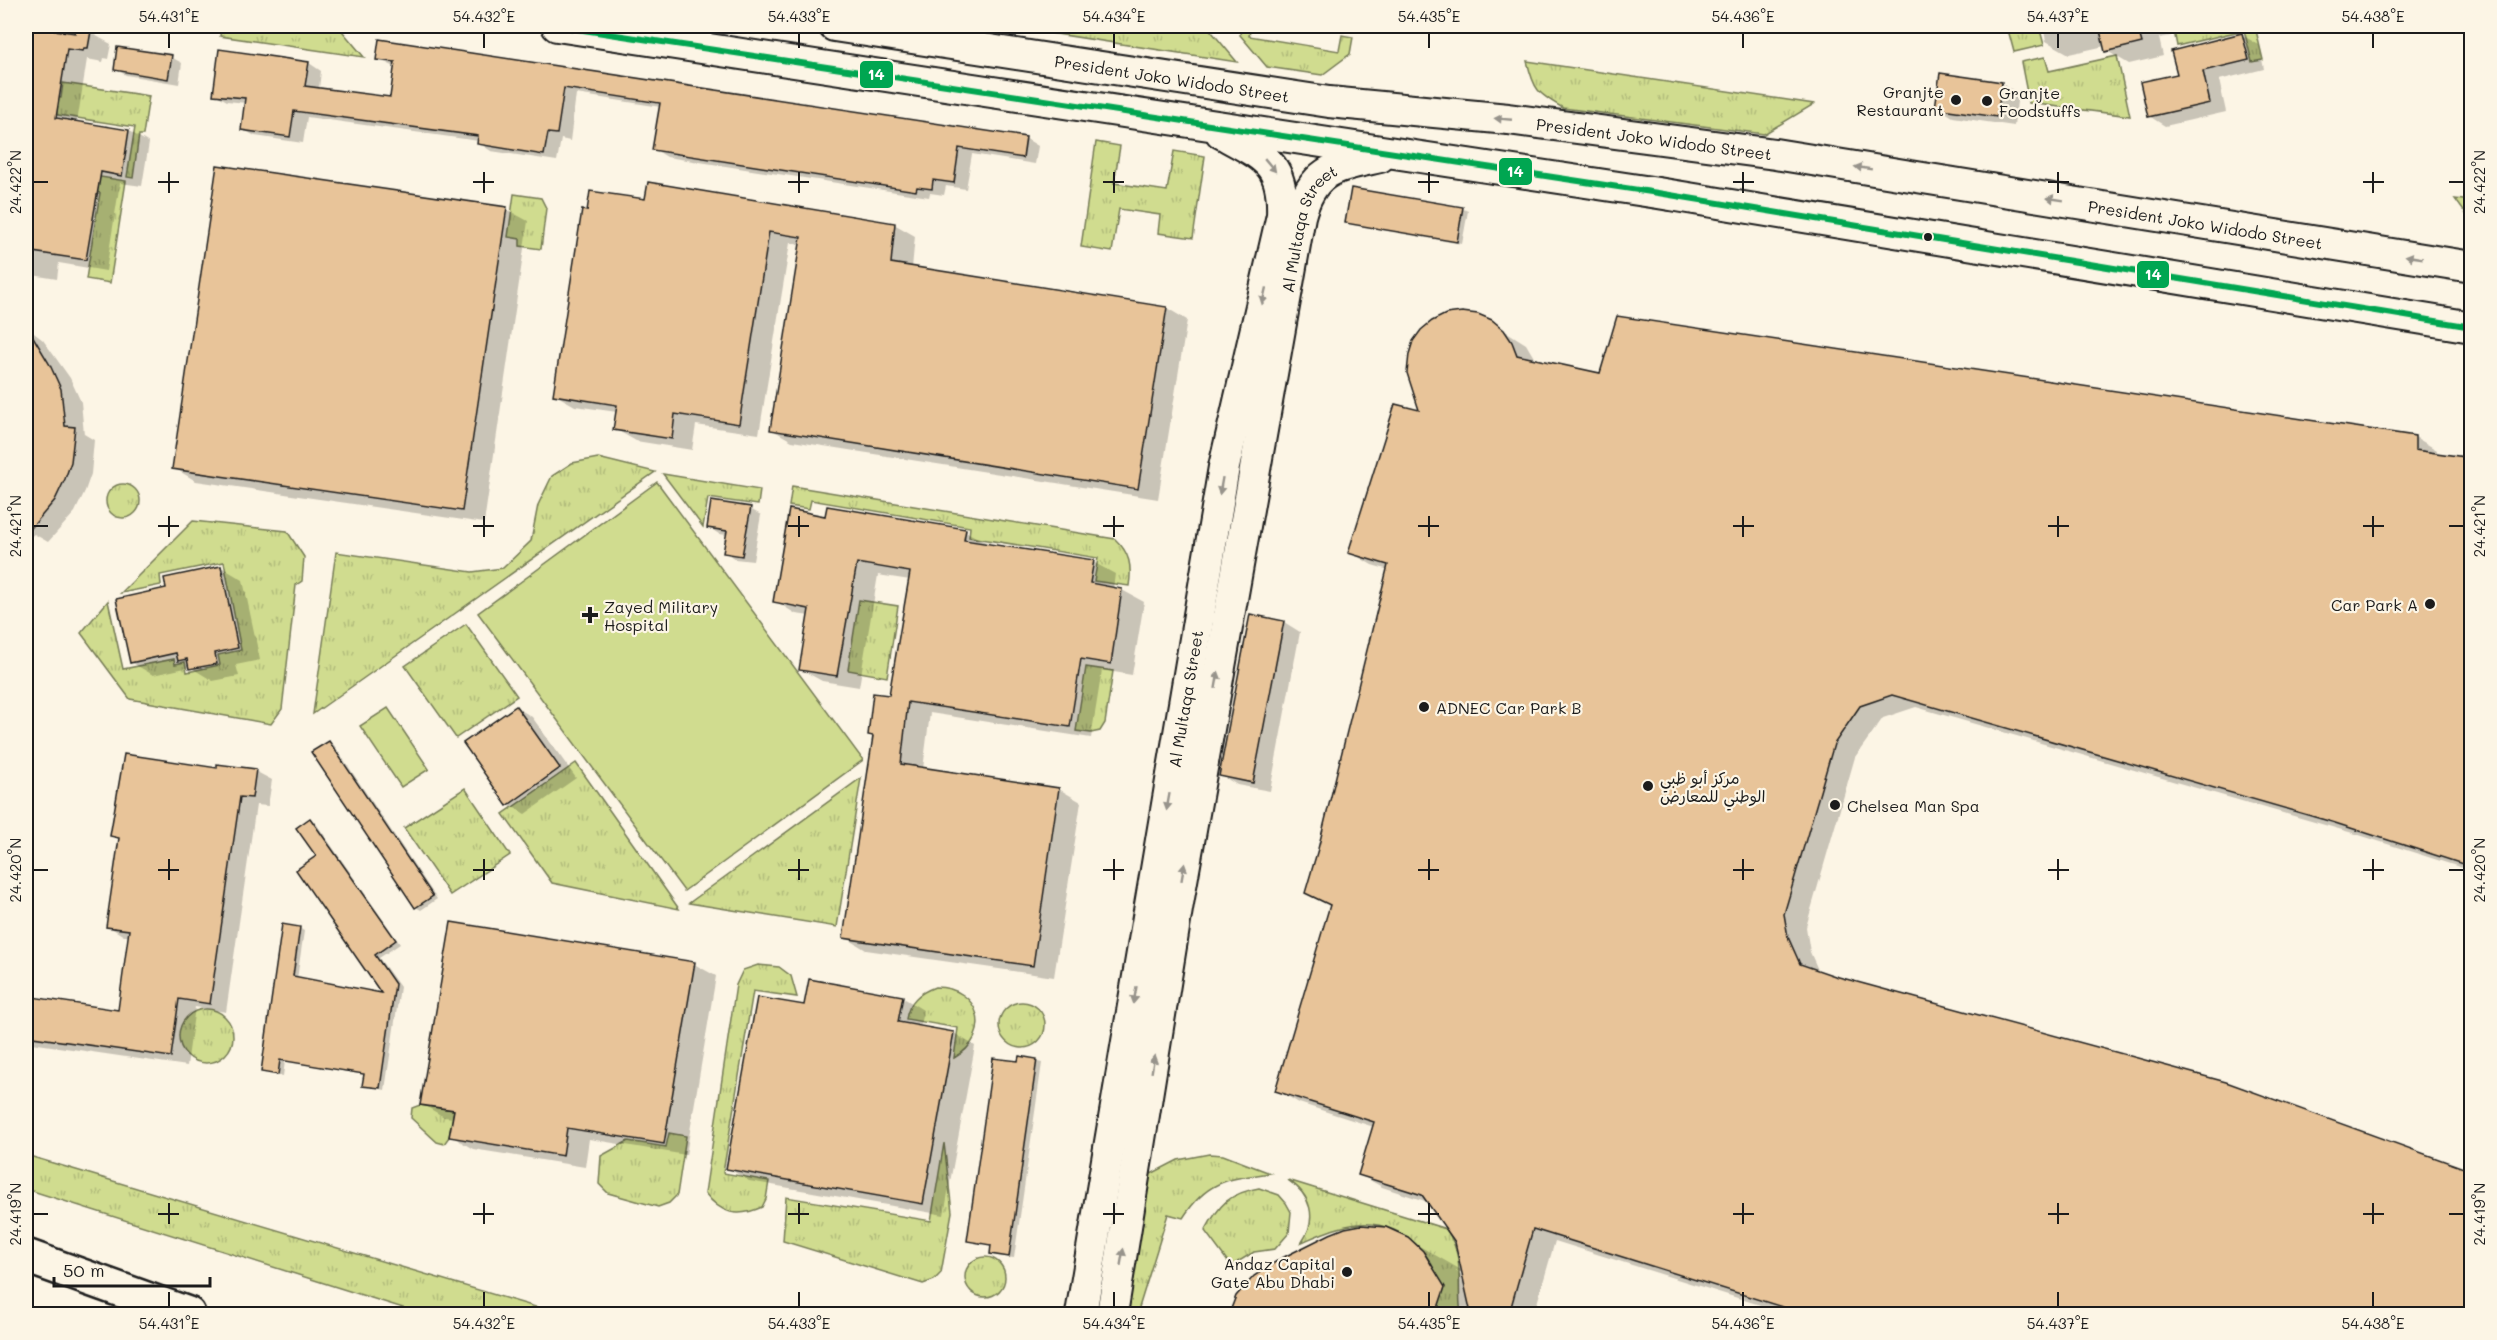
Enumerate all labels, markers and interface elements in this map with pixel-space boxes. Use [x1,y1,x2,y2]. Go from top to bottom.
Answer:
text: 54.431°E [139,6,200,26]
text: 54.432°E [453,6,516,26]
text: 54.433°E [768,6,831,26]
text: 54.434°E [1083,6,1146,26]
text: 54.435°E [1398,6,1461,26]
text: 54.436°E [1711,6,1775,26]
text: 54.437°E [2027,6,2090,26]
text: 54.438°E [2341,6,2405,26]
street label: President Joko Widodo Street [1053,50,1291,106]
line badge: 14 [859,60,894,89]
text: 14 [867,63,885,84]
place label: Granjte Restaurant [1856,81,1944,120]
place label: Granjte Foodstuffs [1999,82,2081,121]
marker: Granjte Restaurant [1949,93,1963,107]
marker: Granjte Foodstuffs [1980,94,1994,108]
street label: President Joko Widodo Street [1535,112,1773,164]
one-way arrow [1494,114,1513,124]
text: 24.422°N [5,150,25,214]
text: 24.422°N [2469,150,2489,214]
one-way arrow [1263,157,1276,173]
line badge: 14 [1498,157,1533,186]
street label: Al Multaqa Street [1276,159,1340,294]
text: 14 [1506,160,1524,181]
one-way arrow [1853,164,1872,173]
street label: President Joko Widodo Street [2087,194,2324,253]
one-way arrow [2046,195,2065,204]
unlabelled marker [1922,231,1934,243]
one-way arrow [2404,253,2423,262]
line badge: 14 [2136,260,2170,289]
text: 14 [2144,263,2162,284]
one-way arrow [1259,286,1268,305]
one-way arrow [1216,476,1225,495]
text: 24.421°N [5,495,25,557]
text: 24.421°N [2469,495,2489,557]
place label: Car Park A [2331,594,2418,615]
place label: Zayed Military Hospital [604,596,718,635]
marker: Car Park A [2423,597,2437,611]
marker: Zayed Military Hospital [581,606,599,624]
street label: Al Multaqa Street [1163,628,1207,769]
one-way arrow [1213,670,1222,689]
place label: ADNEC Car Park B [1436,697,1582,718]
marker: ADNEC Car Park B [1417,700,1431,714]
place label: مركز أبو ظبي الوطني للمعارض [1660,767,1765,811]
marker: مركز أبو ظبي الوطني للمعارض [1641,779,1655,793]
one-way arrow [1163,793,1172,812]
place label: Chelsea Man Spa [1847,795,1980,816]
marker: Chelsea Man Spa [1828,798,1842,812]
text: 24.420°N [5,838,25,902]
text: 24.420°N [2469,838,2489,902]
one-way arrow [1179,862,1188,881]
one-way arrow [1131,985,1140,1004]
one-way arrow [1148,1055,1157,1074]
text: 24.419°N [5,1183,25,1245]
text: 24.419°N [2469,1183,2489,1245]
one-way arrow [1117,1247,1126,1266]
scale bar [54,1250,210,1288]
place label: Andaz Capital Gate Abu Dhabi [1211,1253,1335,1292]
text: 50 m [63,1258,105,1282]
marker: Andaz Capital Gate Abu Dhabi [1340,1265,1354,1279]
text: 54.431°E [139,1313,200,1333]
text: 54.432°E [453,1313,516,1333]
text: 54.433°E [768,1313,831,1333]
text: 54.434°E [1083,1313,1146,1333]
text: 54.435°E [1398,1313,1461,1333]
text: 54.436°E [1711,1313,1775,1333]
text: 54.437°E [2027,1313,2090,1333]
text: 54.438°E [2341,1313,2405,1333]

